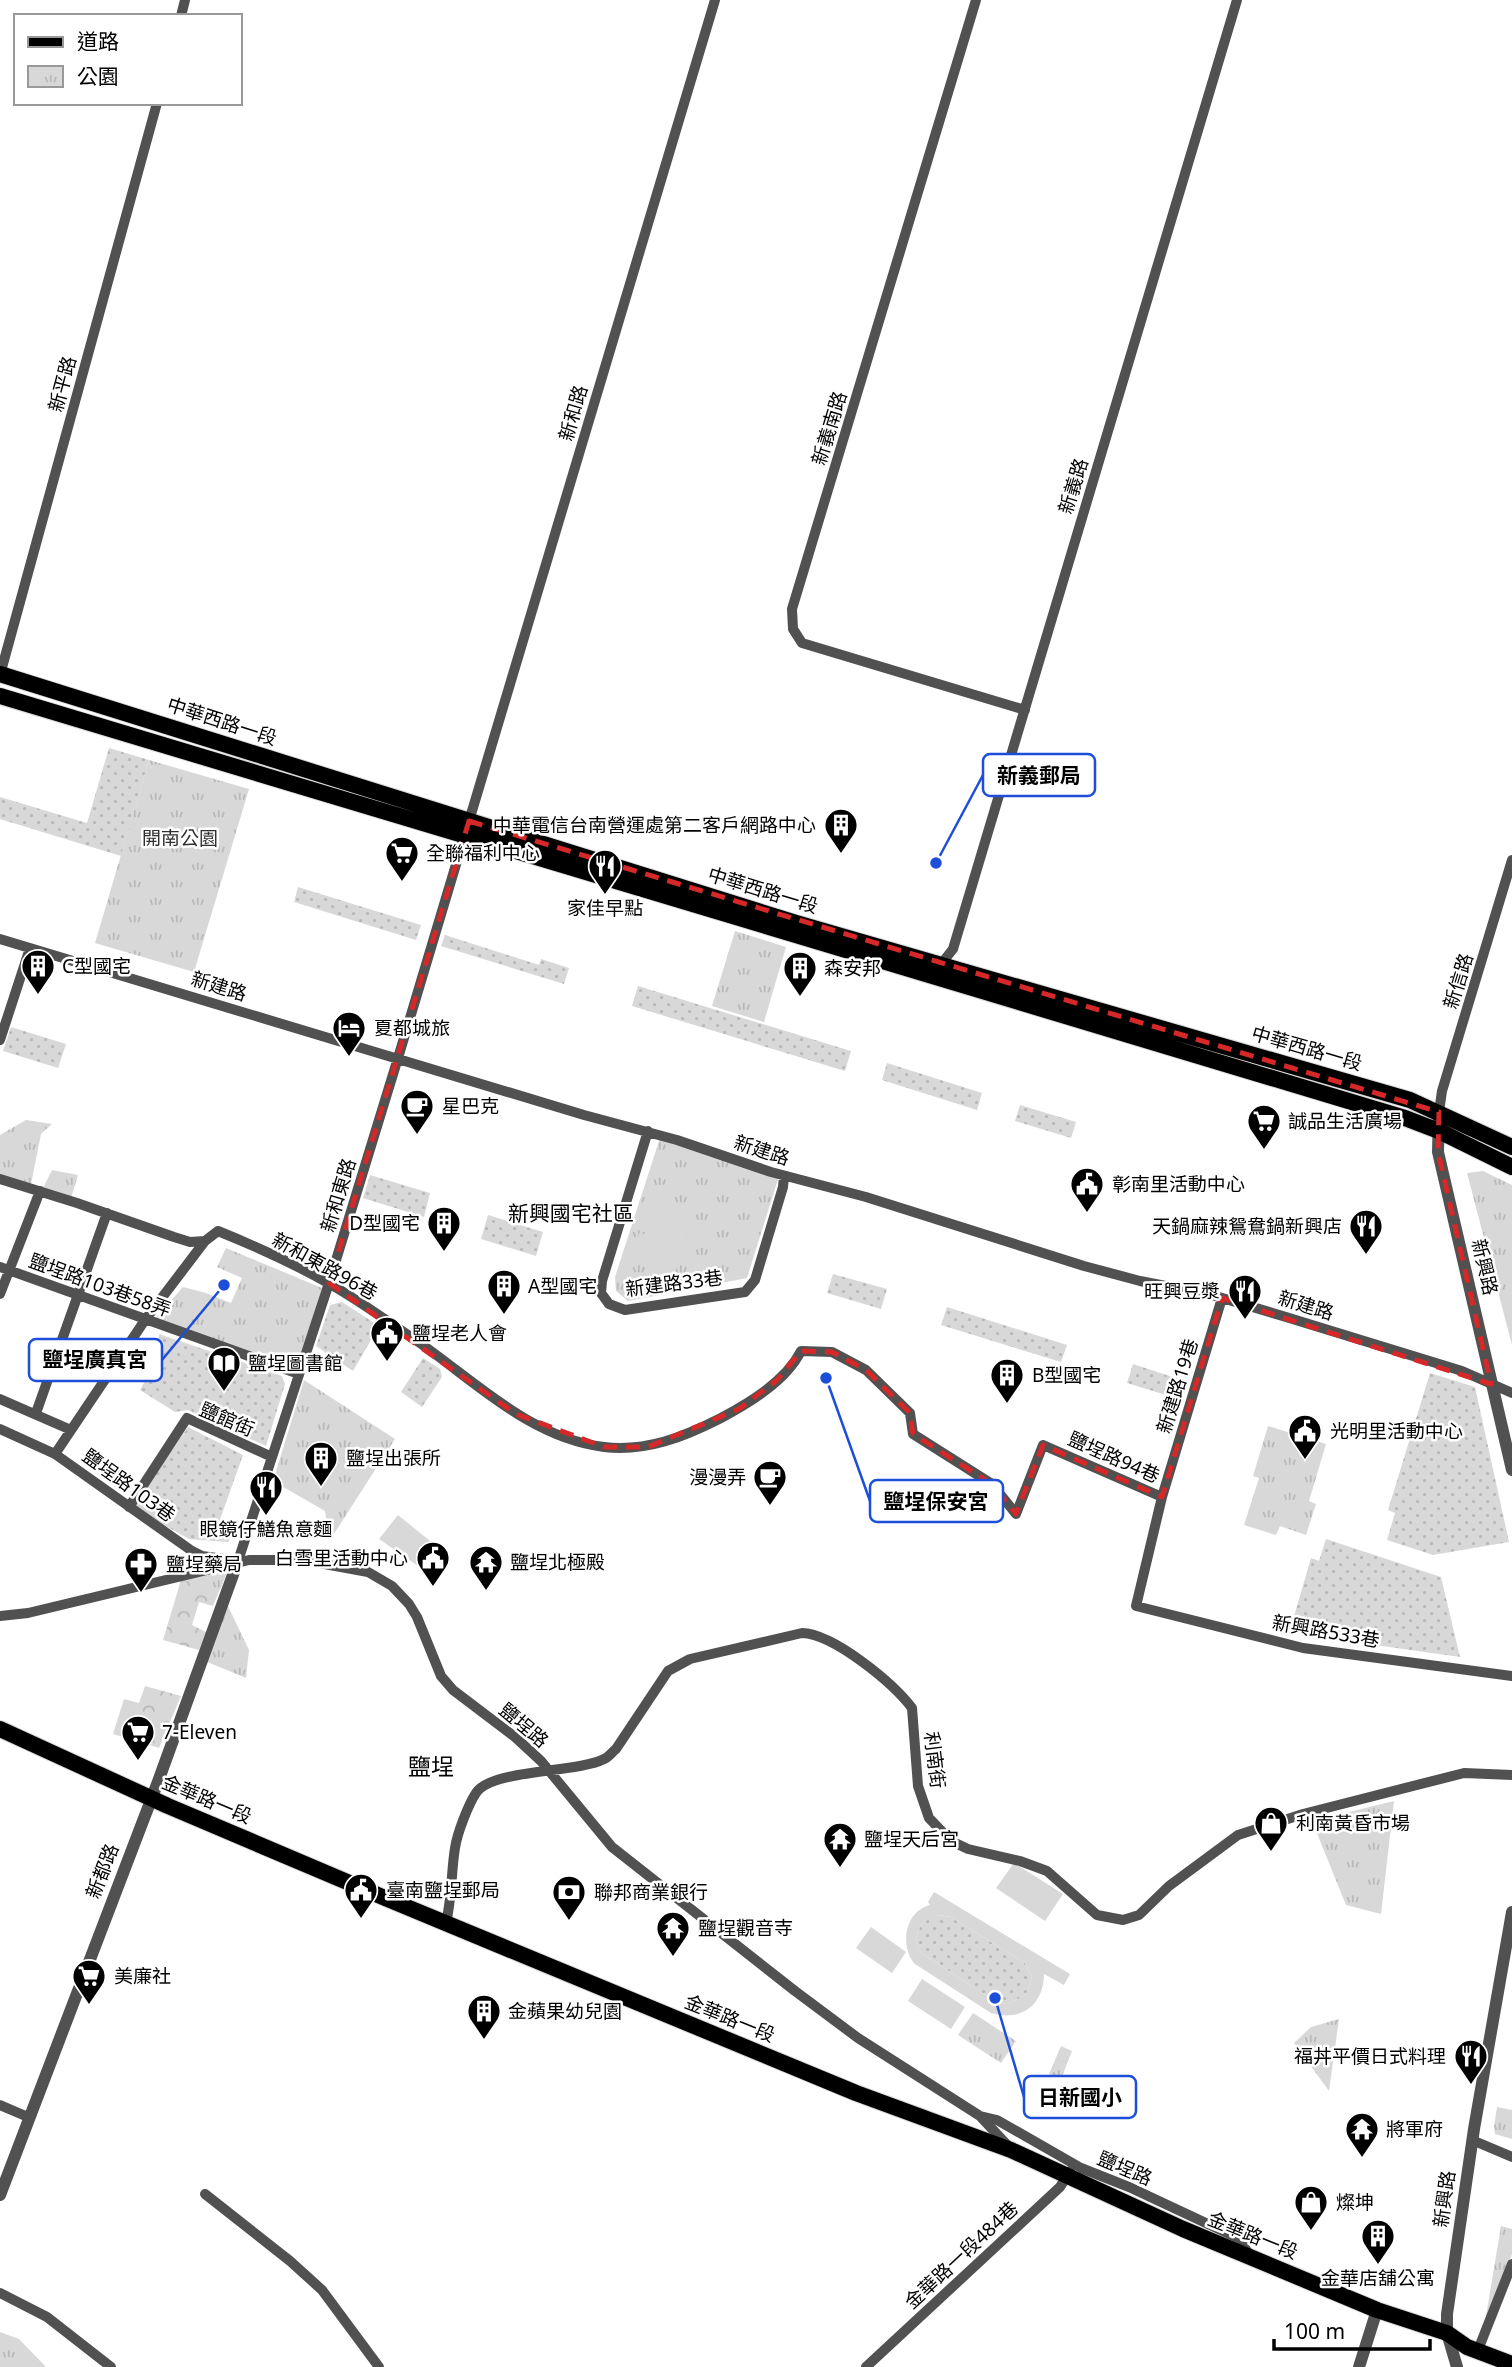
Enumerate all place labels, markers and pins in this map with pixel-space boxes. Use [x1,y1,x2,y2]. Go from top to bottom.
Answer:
callout: 新義郵局 [983,754,1095,796]
building icon: 中華電信台南營運處第二客戶網路中心 [822,806,860,855]
place label: 中華電信台南營運處第二客戶網路中心 [493,812,816,838]
supermarket icon: 全聯福利中心 [383,834,421,883]
place label: 全聯福利中心 [426,840,540,866]
restaurant icon: 家佳早點 [586,847,624,896]
place label: 家佳早點 [567,895,643,921]
building icon: C型國宅 [19,947,57,996]
building icon: 森安邦 [781,949,819,998]
place label: C型國宅 [62,953,131,979]
place label: 森安邦 [824,955,881,981]
hotel icon: 夏都城旅 [330,1009,368,1058]
place label: 夏都城旅 [374,1015,450,1041]
cafe icon: 星巴克 [398,1087,436,1136]
place label: 星巴克 [442,1093,499,1119]
supermarket icon: 誠品生活廣場 [1245,1102,1283,1151]
place label: 誠品生活廣場 [1288,1108,1402,1134]
public building icon: 彰南里活動中心 [1068,1165,1106,1214]
place label: 彰南里活動中心 [1112,1171,1245,1197]
building icon: D型國宅 [425,1204,463,1253]
restaurant icon: 天鍋麻辣鴛鴦鍋新興店 [1347,1207,1385,1256]
place label: D型國宅 [349,1210,420,1236]
place label: 天鍋麻辣鴛鴦鍋新興店 [1152,1213,1342,1239]
building icon: A型國宅 [485,1267,523,1316]
restaurant icon: 旺興豆漿 [1226,1272,1264,1321]
place label: A型國宅 [528,1273,597,1299]
place label: 旺興豆漿 [1144,1278,1220,1304]
public building icon: 鹽埕老人會 [368,1314,406,1363]
place label: 鹽埕老人會 [412,1320,507,1346]
callout: 鹽埕廣真宮 [29,1339,162,1381]
library icon: 鹽埕圖書館 [205,1344,243,1393]
place label: 鹽埕圖書館 [248,1350,343,1376]
building icon: B型國宅 [988,1356,1026,1405]
place label: B型國宅 [1032,1362,1101,1388]
public building icon: 光明里活動中心 [1286,1412,1324,1461]
place label: 光明里活動中心 [1330,1418,1463,1444]
building icon: 鹽埕出張所 [302,1439,340,1488]
place label: 鹽埕出張所 [346,1445,441,1471]
cafe icon: 漫漫弄 [751,1458,789,1507]
place label: 漫漫弄 [689,1464,746,1490]
restaurant icon: 眼鏡仔鱔魚意麵 [247,1468,285,1517]
callout: 鹽埕保安宮 [870,1480,1003,1522]
place label: 眼鏡仔鱔魚意麵 [199,1516,333,1542]
public building icon: 白雪里活動中心 [414,1539,452,1588]
temple icon: 鹽埕北極殿 [467,1543,505,1592]
pharmacy icon: 鹽埕藥局 [122,1545,160,1594]
place label: 白雪里活動中心 [275,1545,408,1571]
place label: 鹽埕北極殿 [510,1549,605,1575]
place label: 鹽埕藥局 [166,1551,242,1577]
supermarket icon: 7-Eleven [119,1713,157,1762]
place label: 7-Eleven [162,1719,237,1745]
shop icon: 利南黃昏市場 [1252,1804,1290,1853]
place label: 利南黃昏市場 [1296,1810,1410,1836]
temple icon: 鹽埕天后宮 [821,1820,859,1869]
place label: 鹽埕天后宮 [864,1826,959,1852]
public building icon: 臺南鹽埕郵局 [342,1871,380,1920]
bank icon: 聯邦商業銀行 [550,1873,588,1922]
place label: 臺南鹽埕郵局 [386,1877,500,1903]
place label: 聯邦商業銀行 [594,1879,708,1905]
temple icon: 鹽埕觀音寺 [654,1909,692,1958]
place label: 鹽埕觀音寺 [698,1915,793,1941]
supermarket icon: 美廉社 [70,1957,108,2006]
place label: 美廉社 [114,1963,171,1989]
building icon: 金蘋果幼兒園 [465,1992,503,2041]
place label: 金蘋果幼兒園 [508,1998,622,2024]
restaurant icon: 福丼平價日式料理 [1452,2037,1490,2086]
place label: 福丼平價日式料理 [1294,2043,1446,2069]
callout: 日新國小 [1024,2076,1136,2118]
temple icon: 將軍府 [1343,2110,1381,2159]
place label: 將軍府 [1386,2116,1443,2142]
shop icon: 燦坤 [1292,2183,1330,2232]
place label: 燦坤 [1336,2189,1374,2215]
building icon: 金華店舖公寓 [1359,2217,1397,2266]
place label: 金華店舖公寓 [1321,2265,1435,2291]

